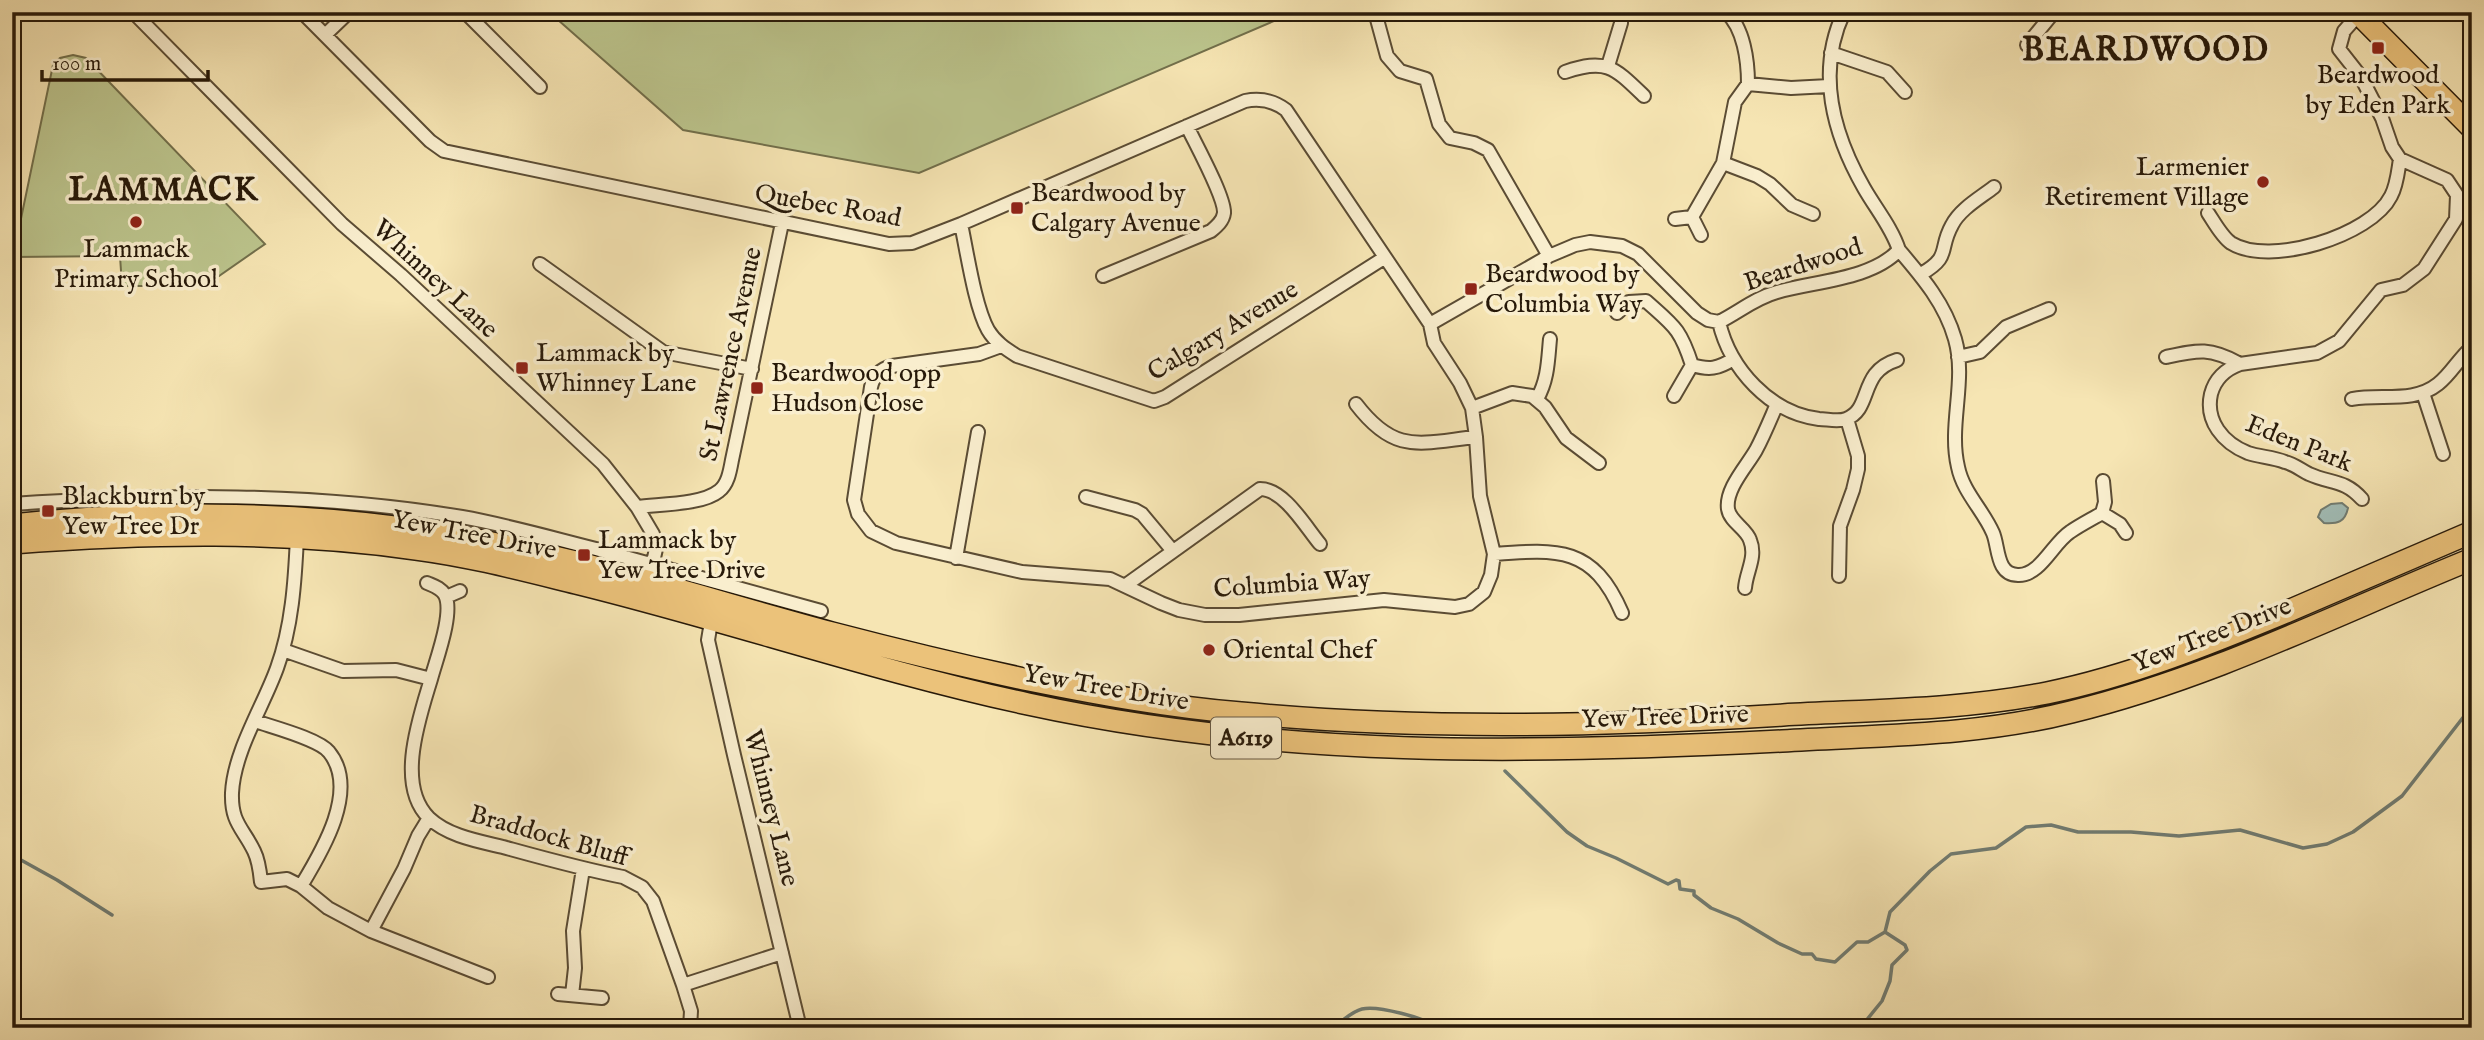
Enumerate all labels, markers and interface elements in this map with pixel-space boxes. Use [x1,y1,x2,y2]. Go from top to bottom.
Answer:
district label: BEARDWOOD [2022,30,2270,72]
scale bar [42,38,208,82]
marker: Beardwood by Eden Park [2370,40,2386,56]
text: 100 m [52,51,101,78]
place label: Beardwood by Eden Park [2306,59,2452,122]
place label: Larmenier Retirement Village [2044,151,2249,214]
district label: LAMMACK [68,170,260,212]
marker: Larmenier Retirement Village [2255,174,2271,190]
street label: Quebec Road [752,177,904,235]
place label: Beardwood by Calgary Avenue [1031,177,1201,240]
marker: Beardwood by Calgary Avenue [1009,200,1025,216]
street label: Whinney Lane [365,212,505,346]
marker: Lammack Primary School [128,214,144,230]
street label: Beardwood [1740,230,1866,300]
place label: Lammack Primary School [54,233,219,296]
street label: St Lawrence Avenue [692,244,770,464]
place label: Beardwood by Columbia Way [1485,258,1643,321]
street label: Calgary Avenue [1142,273,1304,389]
marker: Beardwood by Columbia Way [1463,281,1479,297]
place label: Lammack by Whinney Lane [536,337,696,400]
place label: Beardwood opp Hudson Close [771,357,941,420]
marker: Lammack by Whinney Lane [514,360,530,376]
marker: Beardwood opp Hudson Close [749,380,765,396]
street label: Eden Park [2241,408,2358,481]
place label: Blackburn by Yew Tree Dr [62,480,206,543]
marker: Blackburn by Yew Tree Dr [40,503,56,519]
street label: Yew Tree Drive [389,503,559,567]
place label: Lammack by Yew Tree Drive [598,524,766,587]
marker: Lammack by Yew Tree Drive [576,547,592,563]
street label: Columbia Way [1212,562,1372,606]
street label: Yew Tree Drive [2128,590,2296,680]
place label: Oriental Chef [1223,634,1378,667]
marker: Oriental Chef [1201,642,1217,658]
street label: Yew Tree Drive [1021,657,1191,719]
street label: Yew Tree Drive [1581,698,1749,736]
road number: A6119 [1211,718,1281,758]
street label: Whinney Lane [736,726,806,890]
street label: Braddock Bluff [466,798,635,875]

